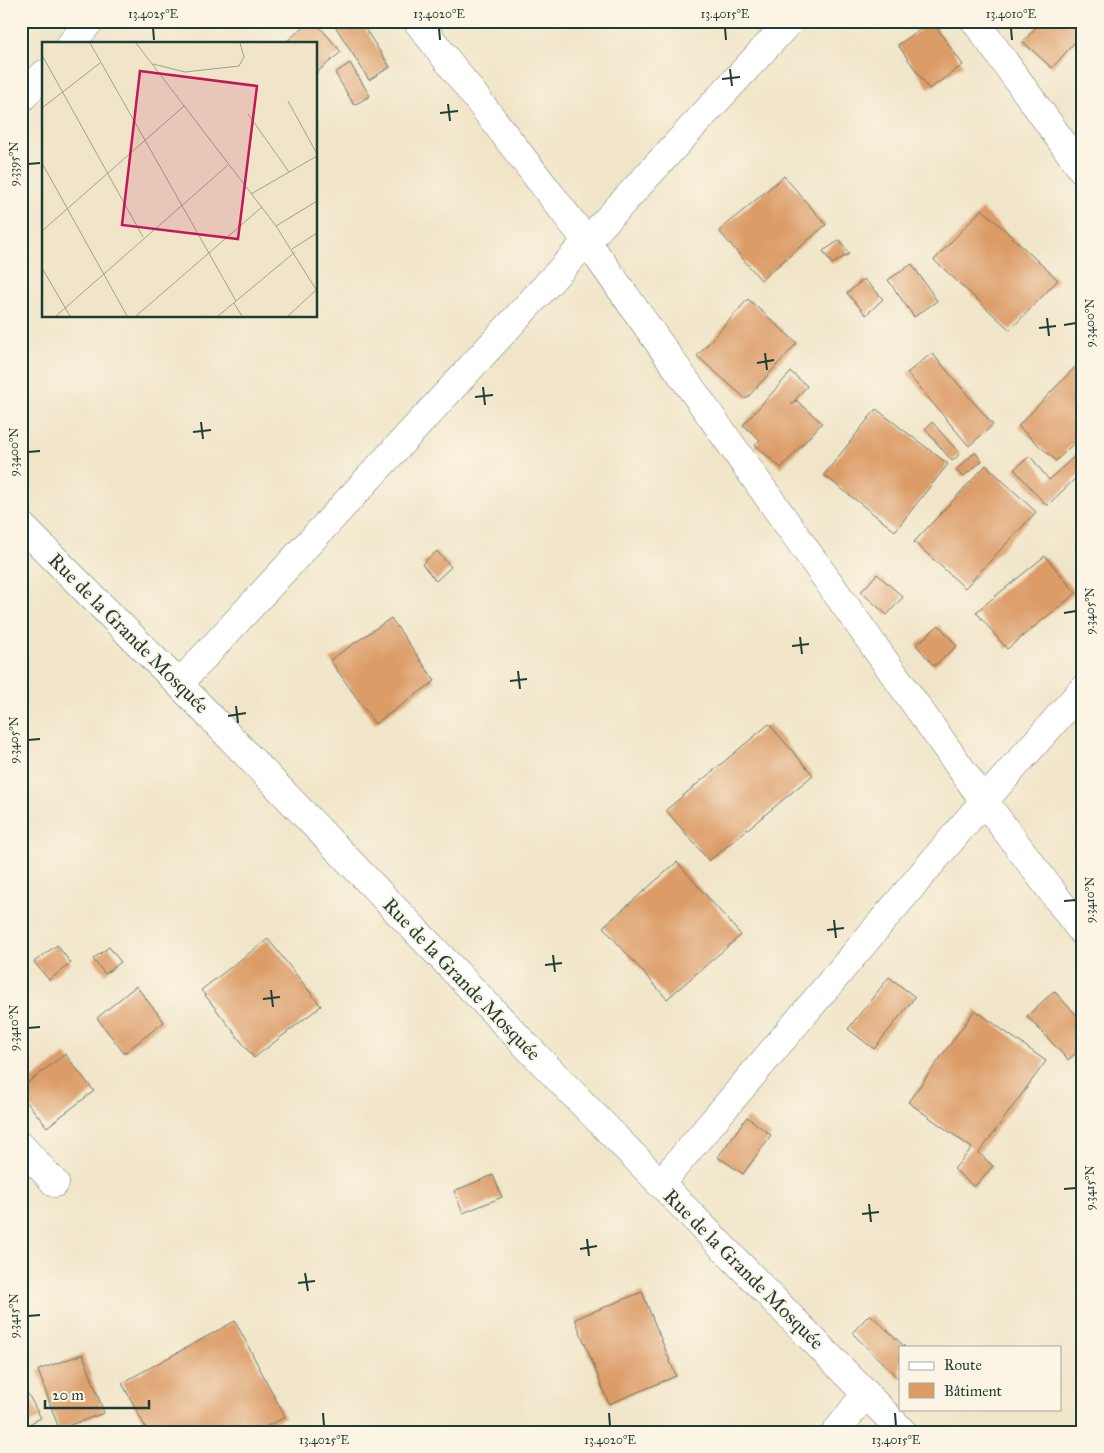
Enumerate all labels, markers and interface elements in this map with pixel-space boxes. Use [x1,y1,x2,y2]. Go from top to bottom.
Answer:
text: 13.4025°E [128,7,178,21]
text: 13.4020°E [413,7,465,21]
text: 13.4015°E [701,7,750,21]
text: 13.4010°E [986,7,1037,21]
inset map [42,42,318,318]
text: 9.3395°N [7,141,21,187]
text: 9.3400°N [1083,299,1097,347]
text: 9.3400°N [7,428,21,476]
street label: Rue de la Grande Mosquée [43,548,214,719]
text: 9.3405°N [1083,587,1097,635]
text: 9.3405°N [7,716,21,764]
text: 9.3410°N [1083,877,1097,923]
street label: Rue de la Grande Mosquée [377,893,546,1066]
text: 9.3410°N [7,1005,21,1051]
text: 9.3415°N [1083,1165,1097,1211]
street label: Rue de la Grande Mosquée [658,1184,829,1355]
text: 9.3415°N [7,1293,21,1339]
legend [899,1346,1062,1410]
text: Route [944,1356,982,1374]
scale bar [45,1378,149,1410]
text: Bâtiment [944,1382,1003,1400]
text: 20 m [52,1386,84,1404]
text: 13.4025°E [299,1433,349,1447]
text: 13.4020°E [584,1433,636,1447]
text: 13.4015°E [872,1433,921,1447]

